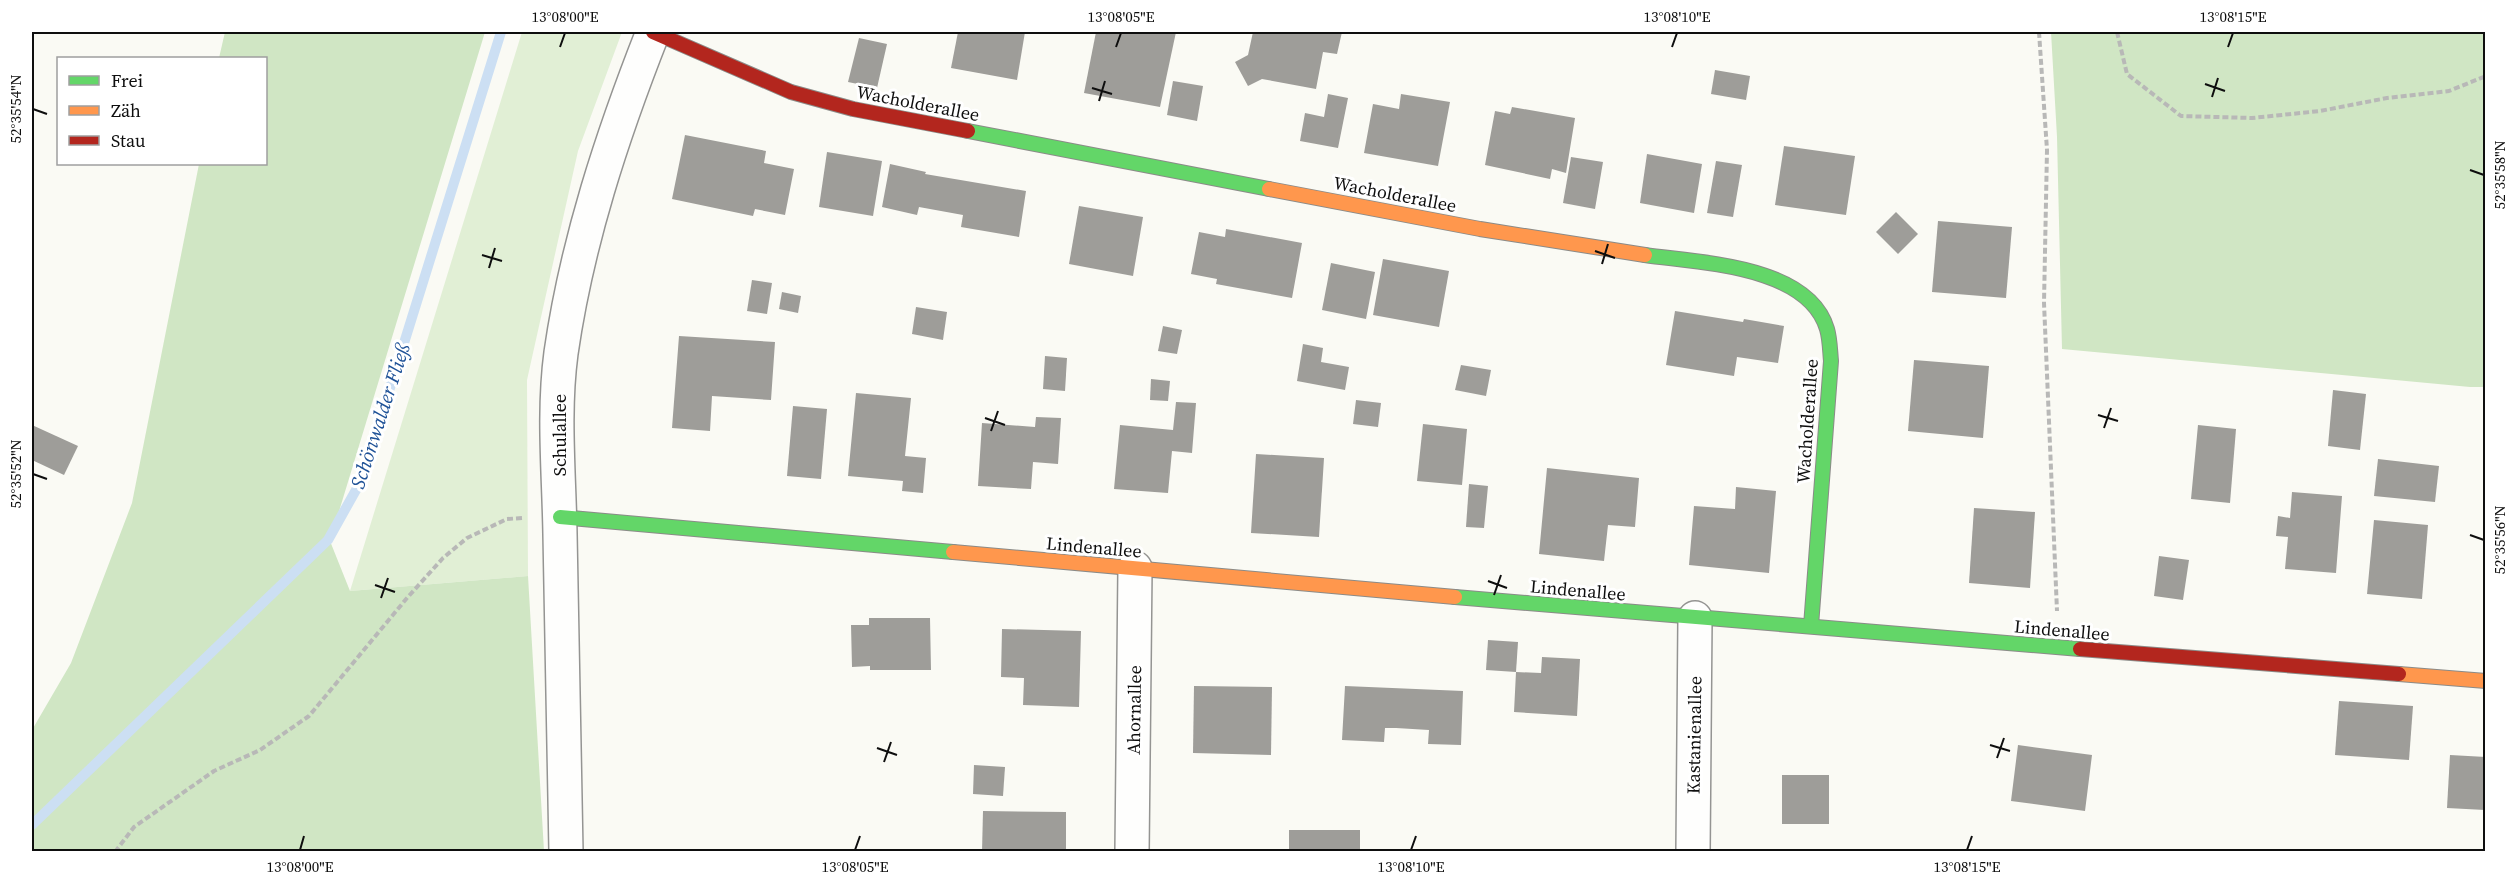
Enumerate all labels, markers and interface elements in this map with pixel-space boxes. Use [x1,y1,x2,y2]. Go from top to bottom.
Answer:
text: 13°08'00"E [531,6,599,27]
text: 13°08'05"E [1087,6,1155,27]
text: 13°08'10"E [1643,6,1711,27]
text: 13°08'15"E [2199,6,2267,27]
legend [57,57,267,165]
text: Frei [111,68,143,93]
text: 52°35'54"N [5,74,26,144]
street label: Wacholderallee [854,79,982,127]
text: Zäh [111,98,141,123]
text: Stau [111,128,146,153]
text: 52°35'58"N [2489,140,2510,210]
street label: Wacholderallee [1331,170,1459,218]
water label: Schönwalder Fließ [343,339,417,492]
street label: Wacholderallee [1790,358,1824,484]
street label: Schulallee [547,394,572,476]
text: 52°35'52"N [5,439,26,509]
text: 52°35'56"N [2489,505,2510,575]
street label: Lindenallee [1045,530,1143,564]
street label: Lindenallee [1529,573,1627,607]
street label: Lindenallee [2013,613,2111,647]
street label: Ahornallee [1121,665,1147,755]
street label: Kastanienallee [1680,676,1708,794]
text: 13°08'00"E [266,856,334,877]
text: 13°08'05"E [821,856,889,877]
text: 13°08'10"E [1377,856,1445,877]
text: 13°08'15"E [1933,856,2001,877]

